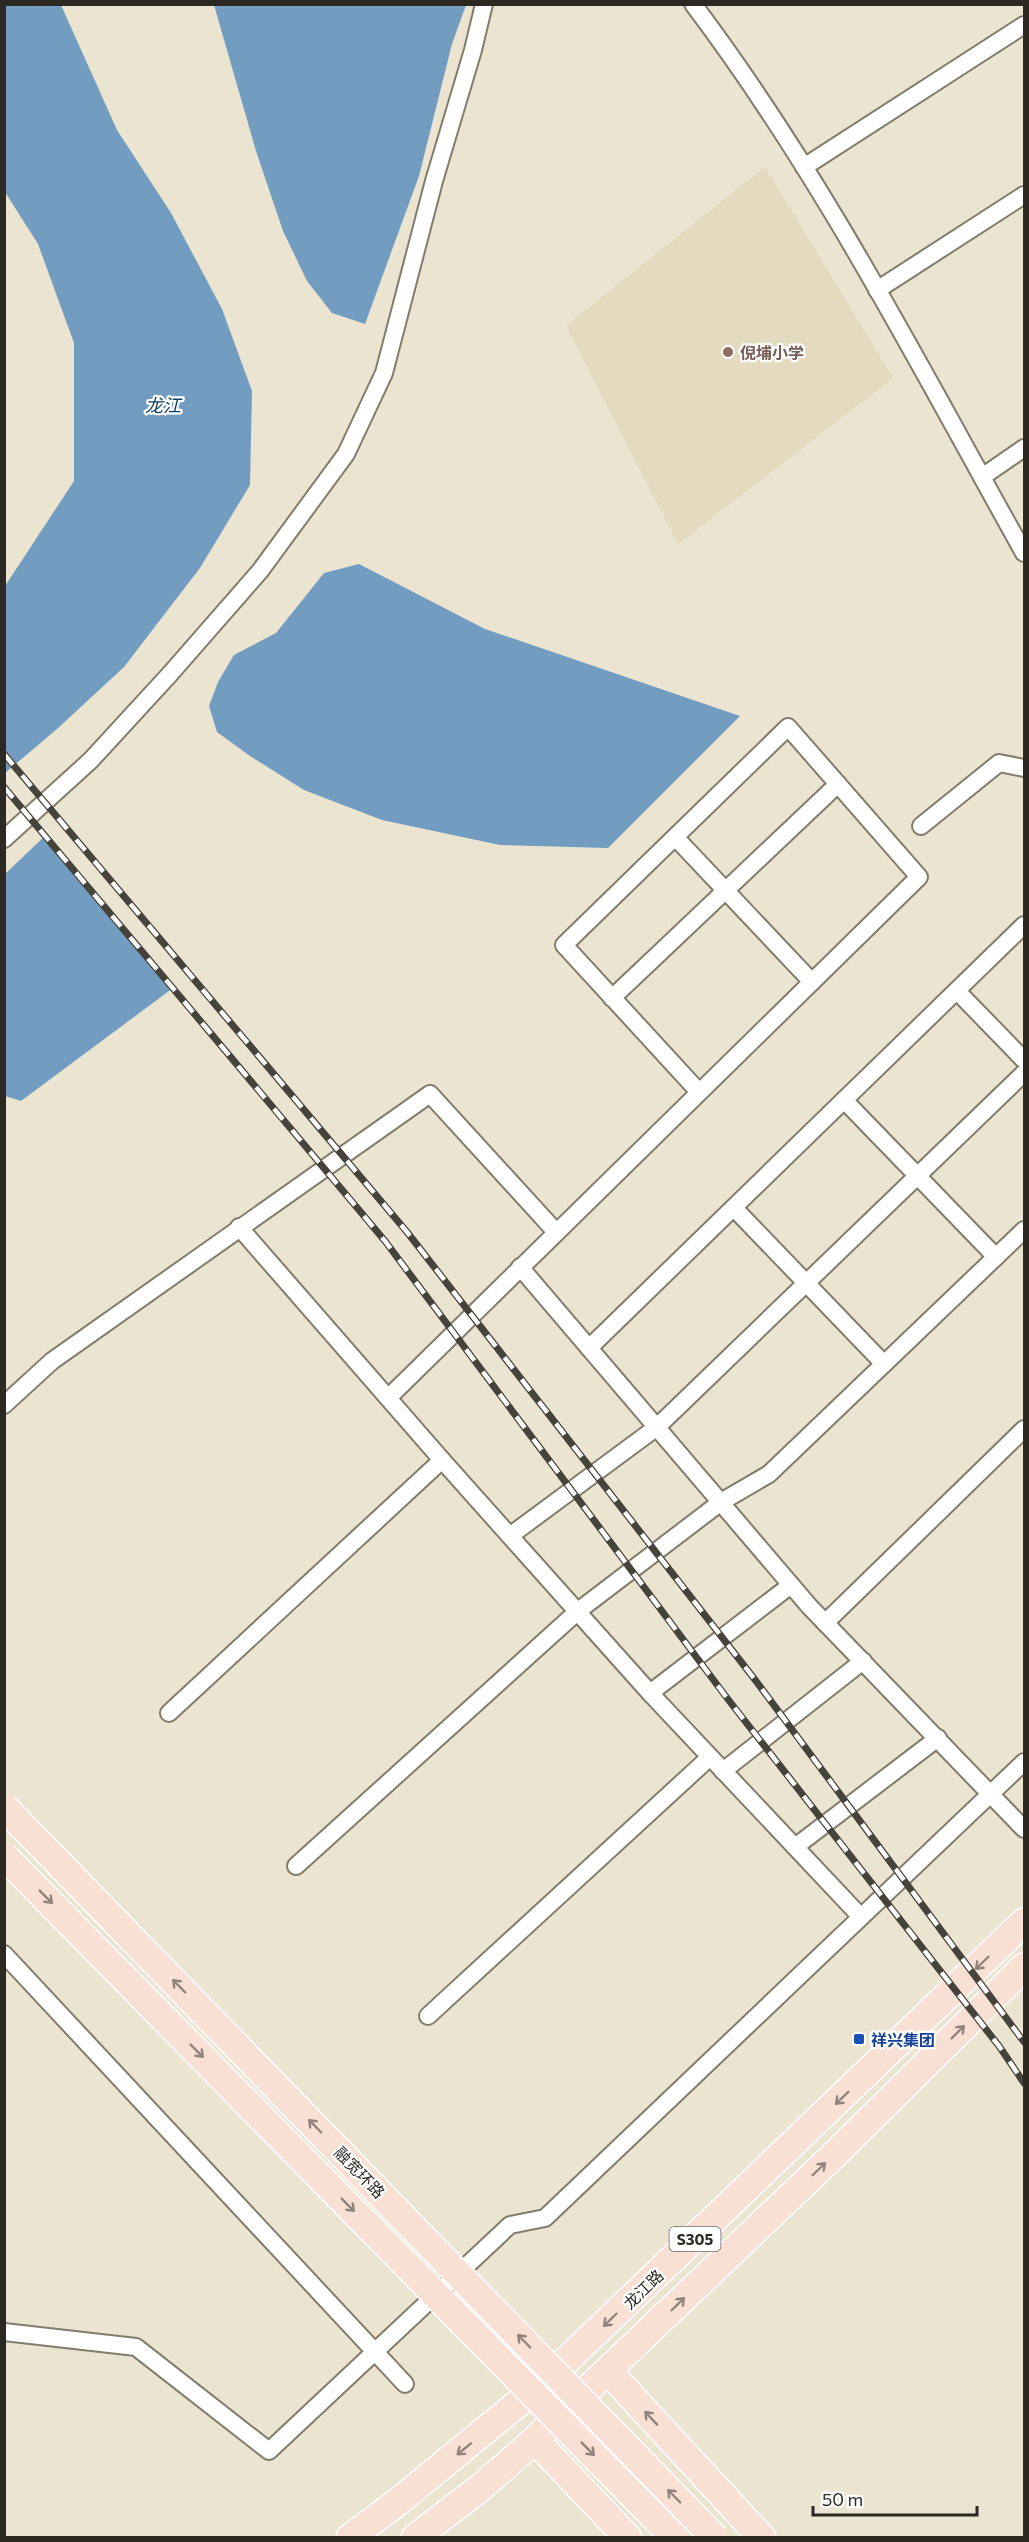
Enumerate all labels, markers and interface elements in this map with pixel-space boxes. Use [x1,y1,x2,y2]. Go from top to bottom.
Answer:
place label: 倪埔小学 [740,343,804,362]
marker: 倪埔小学 [721,345,735,359]
water label: 龙江 [145,394,183,416]
one-way arrow [38,1890,53,1905]
one-way arrow [975,1955,990,1970]
one-way arrow [171,1978,186,1993]
one-way arrow [951,2025,966,2040]
place label: 祥兴集团 [871,2030,935,2049]
marker: 祥兴集团 [852,2032,866,2046]
one-way arrow [190,2044,204,2059]
one-way arrow [834,2091,849,2105]
one-way arrow [307,2118,322,2133]
street label: 融宽环路 [331,2142,389,2202]
one-way arrow [812,2162,827,2176]
one-way arrow [341,2198,356,2213]
road number: S305 [670,2227,720,2251]
street label: 龙江路 [619,2265,667,2313]
one-way arrow [671,2297,686,2311]
one-way arrow [603,2313,618,2327]
one-way arrow [516,2333,531,2348]
one-way arrow [644,2410,658,2425]
one-way arrow [456,2442,472,2455]
one-way arrow [581,2442,596,2457]
scale bar [813,2479,976,2517]
one-way arrow [667,2488,682,2503]
text: 50 m [822,2488,863,2510]

